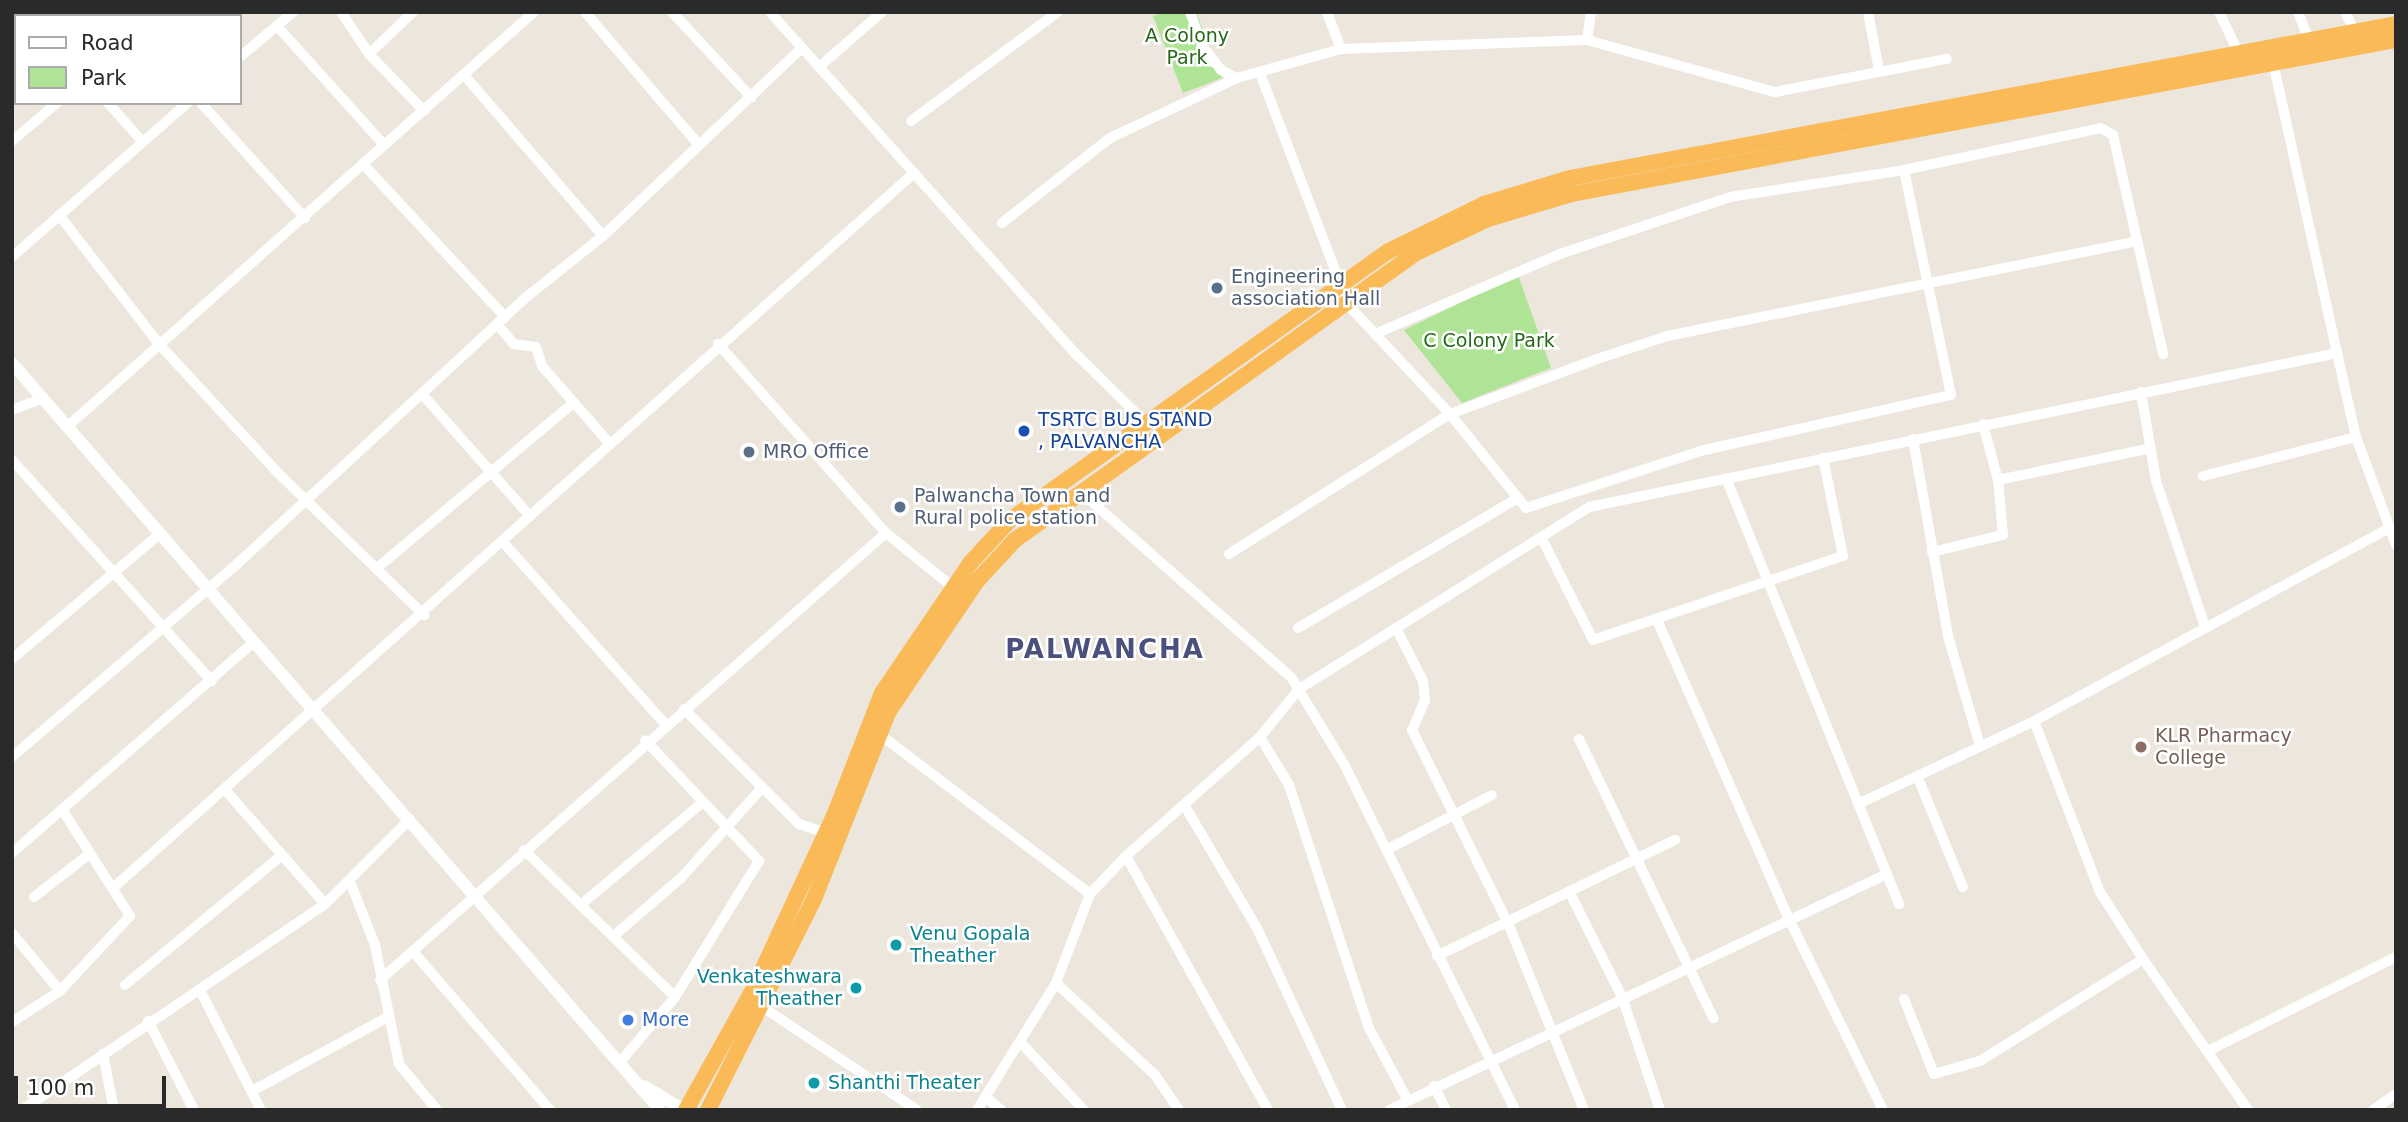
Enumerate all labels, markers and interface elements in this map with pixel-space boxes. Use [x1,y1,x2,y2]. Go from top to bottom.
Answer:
legend [14,14,242,105]
park label: A Colony Park [1145,25,1229,69]
text: Road [81,31,134,55]
text: Park [81,66,126,90]
place label: Engineering association Hall [1231,266,1380,310]
marker: Engineering association Hall [1209,280,1225,296]
park label: C Colony Park [1423,330,1555,352]
place label: TSRTC BUS STAND , PALVANCHA [1038,409,1212,453]
marker: TSRTC BUS STAND , PALVANCHA [1016,423,1032,439]
place label: MRO Office [763,441,869,463]
marker: MRO Office [741,444,757,460]
place label: Palwancha Town and Rural police station [914,485,1110,529]
marker: Palwancha Town and Rural police station [892,499,908,515]
district label: PALWANCHA [1006,634,1204,666]
place label: KLR Pharmacy College [2155,725,2292,769]
marker: KLR Pharmacy College [2133,739,2149,755]
place label: Venu Gopala Theather [910,923,1030,967]
marker: Venu Gopala Theather [888,937,904,953]
place label: Venkateshwara Theather [697,966,842,1010]
marker: Venkateshwara Theather [848,980,864,996]
place label: More [642,1009,689,1031]
marker: More [620,1012,636,1028]
scale bar [18,1062,170,1106]
place label: Shanthi Theater [828,1072,981,1094]
marker: Shanthi Theater [806,1075,822,1091]
text: 100 m [27,1076,94,1100]

